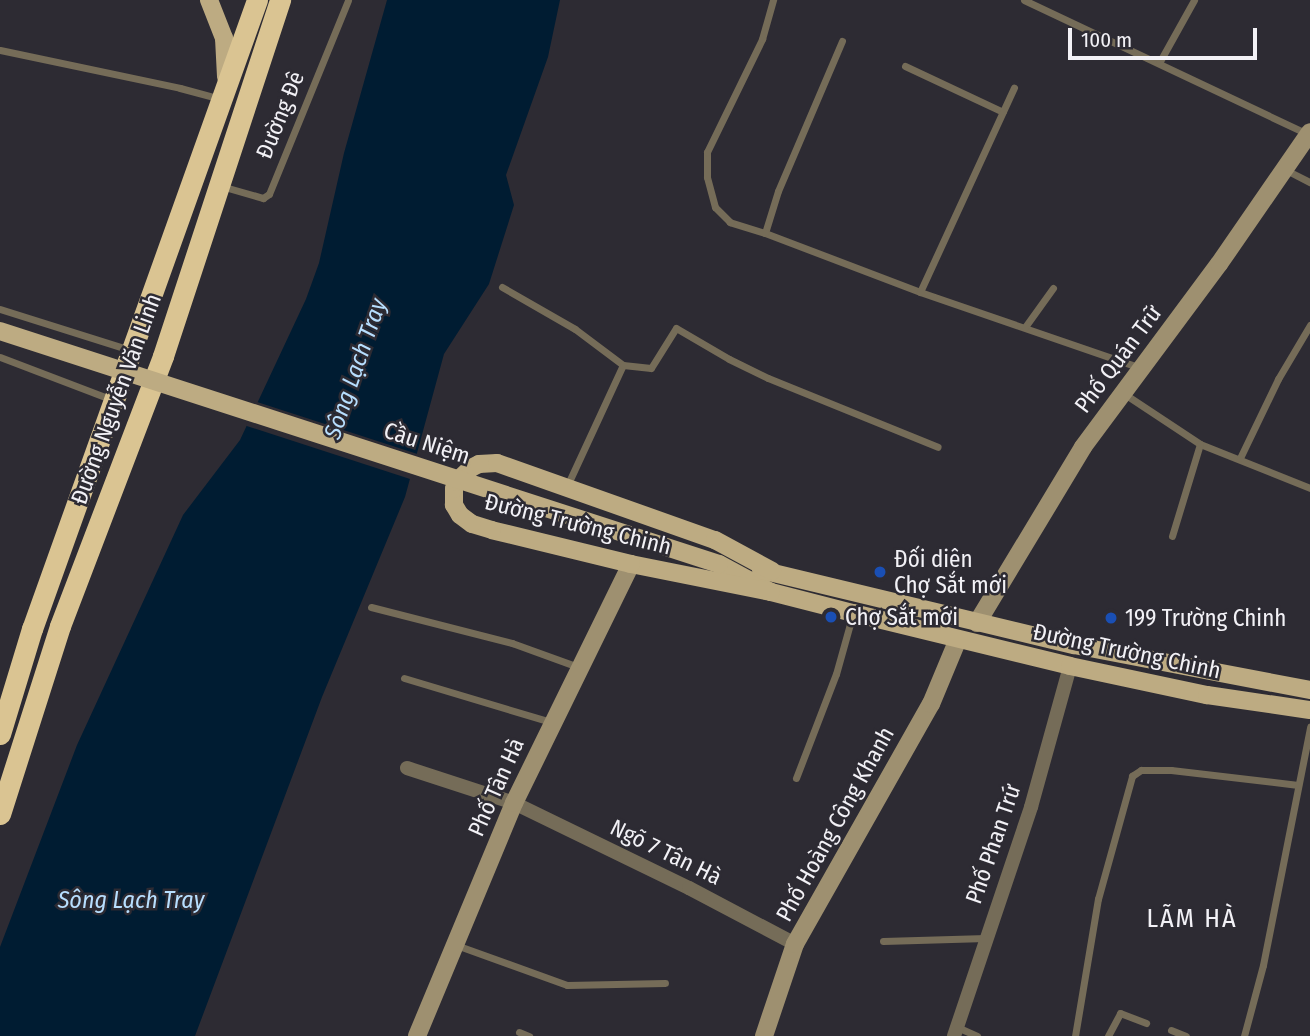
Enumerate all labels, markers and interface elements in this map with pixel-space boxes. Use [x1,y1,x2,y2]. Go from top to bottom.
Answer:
scale bar [1072,14,1261,58]
text: 100 m [1081,27,1132,53]
street label: Đường Đê [250,67,310,163]
street label: Đường Nguyễn Văn Linh [65,290,167,508]
water label: Sông Lạch Tray [318,295,394,443]
street label: Phố Quán Trữ [1069,300,1167,418]
street label: Cầu Niệm [380,416,474,470]
street label: Đường Trường Chinh [482,487,674,561]
place label: Đối diện Chợ Sắt mới [894,545,1007,599]
marker: Đối diện Chợ Sắt mới [872,564,888,580]
place label: Chợ Sắt mới [845,603,958,631]
place label: 199 Trường Chinh [1125,604,1286,632]
marker: Chợ Sắt mới [823,609,839,625]
marker: 199 Trường Chinh [1103,610,1119,626]
street label: Đường Trường Chinh [1031,618,1223,684]
street label: Phố Hoàng Công Khanh [770,722,900,926]
street label: Phố Tân Hà [462,734,530,840]
street label: Phố Phan Trứ [960,781,1026,907]
street label: Ngõ 7 Tân Hà [606,813,726,891]
water label: Sông Lạch Tray [58,887,204,915]
district label: LÃM HÀ [1147,903,1237,935]

